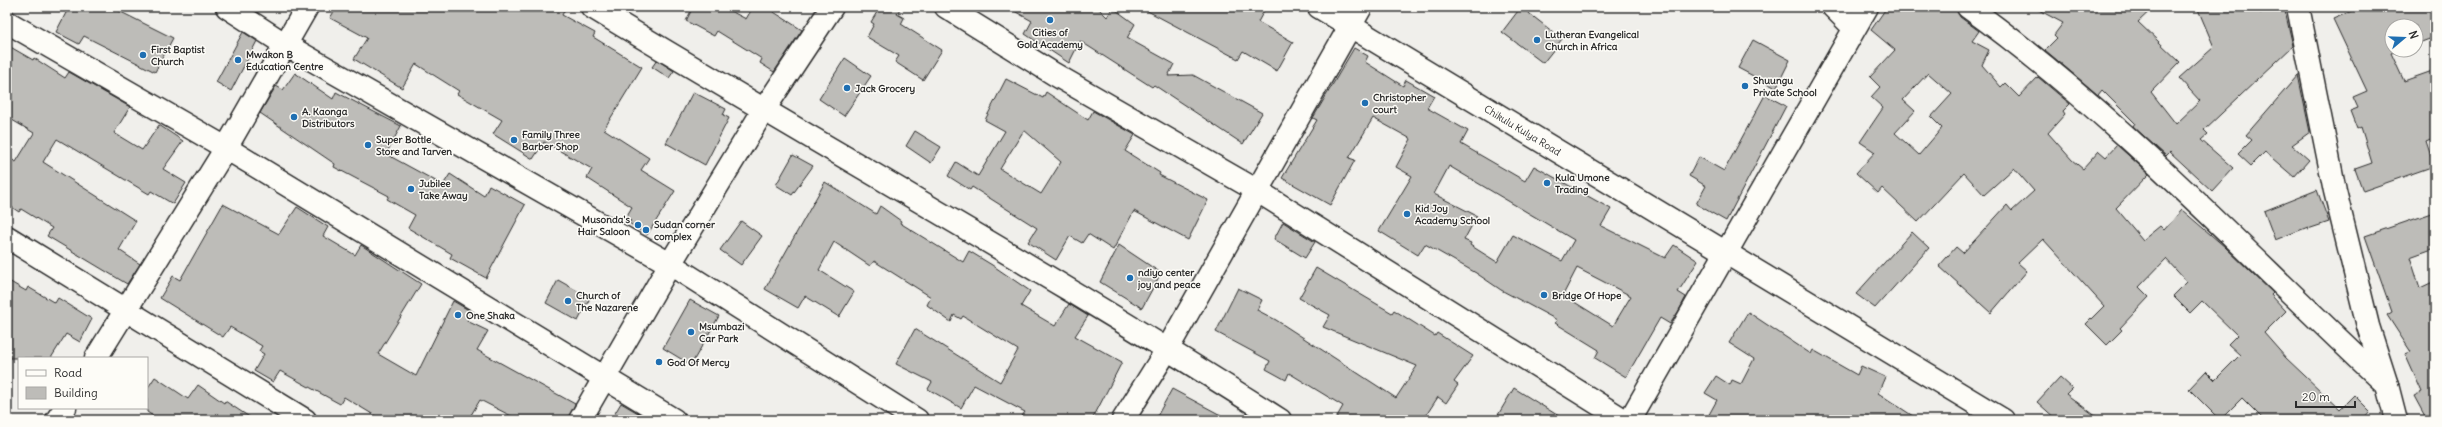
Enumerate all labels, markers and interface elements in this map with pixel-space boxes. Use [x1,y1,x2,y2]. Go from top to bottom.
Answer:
marker: Cities of Gold Academy [1045,15,1055,25]
north arrow [2384,18,2424,58]
place label: Cities of Gold Academy [1017,26,1083,51]
place label: Lutheran Evangelical Church in Africa [1545,28,1639,53]
text: N [2406,29,2421,41]
marker: Lutheran Evangelical Church in Africa [1532,35,1542,45]
place label: First Baptist Church [151,43,205,68]
place label: Mwakon B Education Centre [246,48,324,73]
marker: First Baptist Church [138,50,148,60]
marker: Mwakon B Education Centre [233,55,243,65]
place label: Shuungu Private School [1753,74,1817,99]
marker: Shuungu Private School [1740,81,1750,91]
place label: Jack Grocery [855,82,916,95]
marker: Jack Grocery [842,83,852,93]
place label: Christopher court [1373,91,1427,116]
marker: Christopher court [1360,98,1370,108]
street label: Chikulu Kulya Road [1482,102,1564,158]
place label: A. Kaonga Distributors [302,105,355,130]
marker: A. Kaonga Distributors [289,112,299,122]
place label: Family Three Barber Shop [522,128,580,153]
place label: Super Bottle Store and Tarven [376,133,452,158]
marker: Family Three Barber Shop [509,135,519,145]
marker: Super Bottle Store and Tarven [363,140,373,150]
place label: Kula Umone Trading [1555,171,1610,196]
place label: Jubilee Take Away [419,177,468,202]
marker: Kula Umone Trading [1542,178,1552,188]
marker: Jubilee Take Away [406,184,416,194]
place label: Kid Joy Academy School [1415,202,1490,227]
marker: Kid Joy Academy School [1402,209,1412,219]
place label: Musonda's Hair Saloon [578,213,630,238]
place label: Sudan corner complex [654,218,716,243]
marker: Musonda's Hair Saloon [633,220,643,230]
marker: Sudan corner complex [641,225,651,235]
place label: ndiyo center joy and peace [1137,266,1201,291]
marker: ndiyo center joy and peace [1125,273,1135,283]
place label: Church of The Nazarene [576,289,639,314]
place label: Bridge Of Hope [1552,289,1622,302]
marker: Bridge Of Hope [1539,290,1549,300]
marker: Church of The Nazarene [563,296,573,306]
place label: One Shaka [466,309,515,322]
marker: One Shaka [453,310,463,320]
place label: Msumbazi Car Park [699,320,744,345]
marker: Msumbazi Car Park [686,327,696,337]
place label: God Of Mercy [667,356,730,369]
legend [18,357,148,409]
marker: God Of Mercy [654,357,664,367]
text: Road [54,365,82,380]
scale bar [2296,383,2355,409]
text: Building [54,385,98,400]
text: 20 m [2302,389,2330,404]

